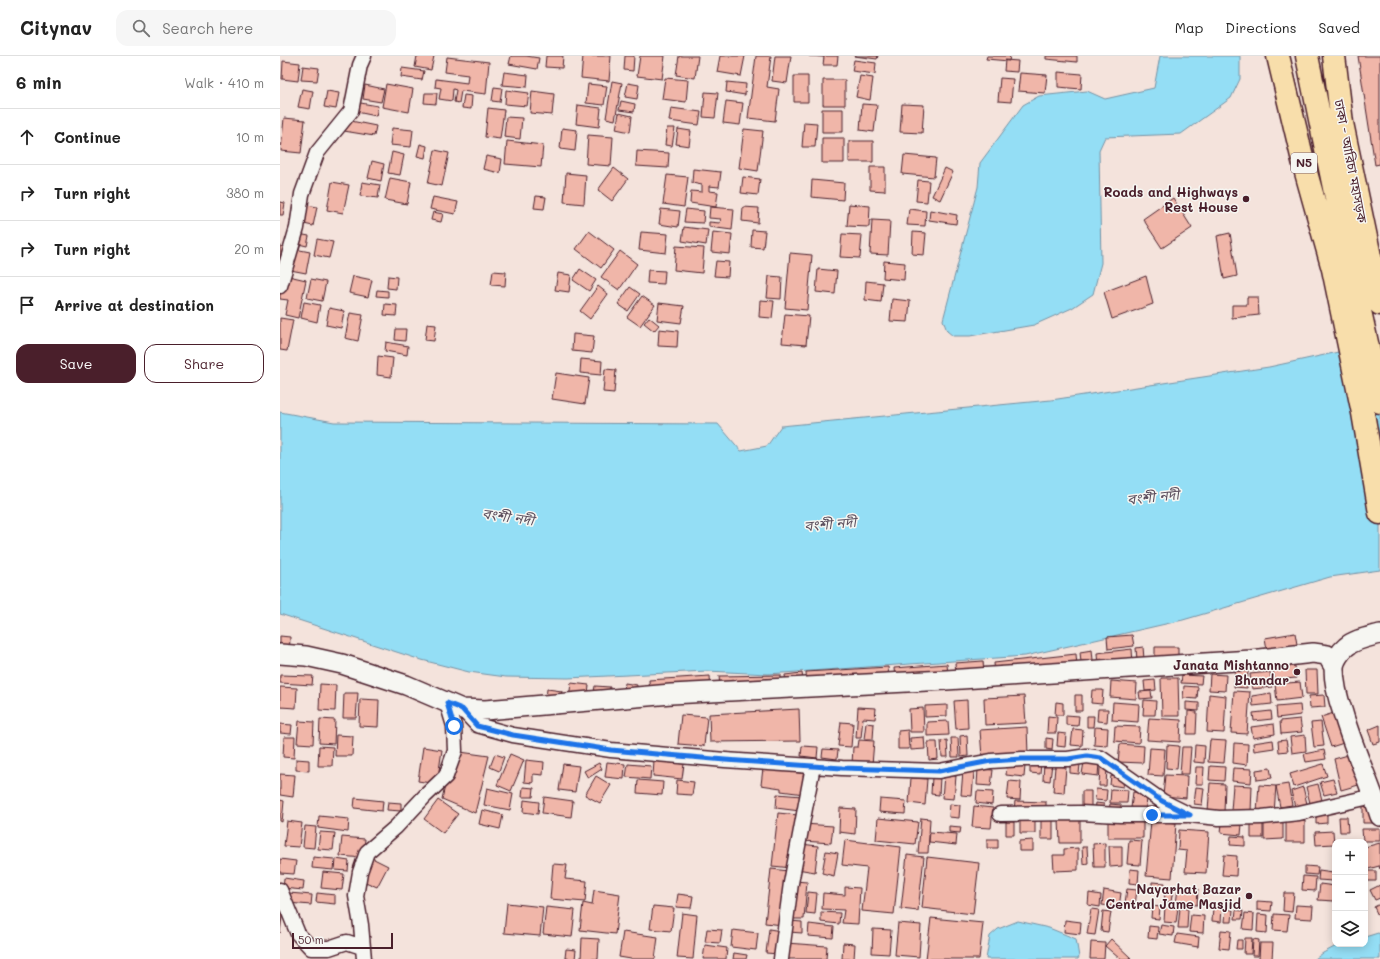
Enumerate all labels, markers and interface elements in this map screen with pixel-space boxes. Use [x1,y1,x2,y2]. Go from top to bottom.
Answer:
search box [116,10,396,46]
text: Citynav [20,15,92,40]
icon: search [130,17,152,39]
text: Search here [162,18,253,38]
text: Map [1175,18,1203,37]
text: Directions [1225,18,1296,37]
text: Saved [1318,18,1360,37]
text: 6 min [16,71,61,93]
text: Walk · 410 m [184,74,264,91]
street label: ঢাকা - আরিচা মহাসড়ক [1331,97,1372,225]
icon: ahead [16,126,38,148]
text: Continue [54,127,121,147]
text: 10 m [236,128,264,145]
road number: N5 [1291,153,1317,173]
icon: right [16,182,38,204]
text: Turn right [54,183,131,203]
place label: Roads and Highways Rest House [1104,183,1238,215]
text: 380 m [226,184,264,201]
marker: Roads and Highways Rest House [1241,194,1251,204]
icon: right [16,238,38,260]
text: Turn right [54,239,131,259]
text: 20 m [234,240,264,257]
icon: arrive [16,294,38,316]
text: Arrive at destination [54,295,214,315]
button: Save [16,344,136,383]
button: Share [144,344,264,383]
water label: বংশী নদী [1126,484,1183,509]
water label: বংশী নদী [481,503,538,530]
water label: বংশী নদী [803,511,860,535]
place label: Janata Mishtanno Bhandar [1173,656,1289,688]
marker: Janata Mishtanno Bhandar [1292,667,1302,677]
route start [445,717,463,735]
route end [1143,806,1161,824]
map controls [1332,839,1368,947]
button: + [1332,839,1368,875]
button: − [1332,875,1368,911]
place label: Nayarhat Bazar Central Jame Masjid [1106,880,1241,912]
marker: Nayarhat Bazar Central Jame Masjid [1244,891,1254,901]
button: layers [1332,911,1368,947]
scale bar [292,931,393,950]
text: 50 m [298,932,324,947]

